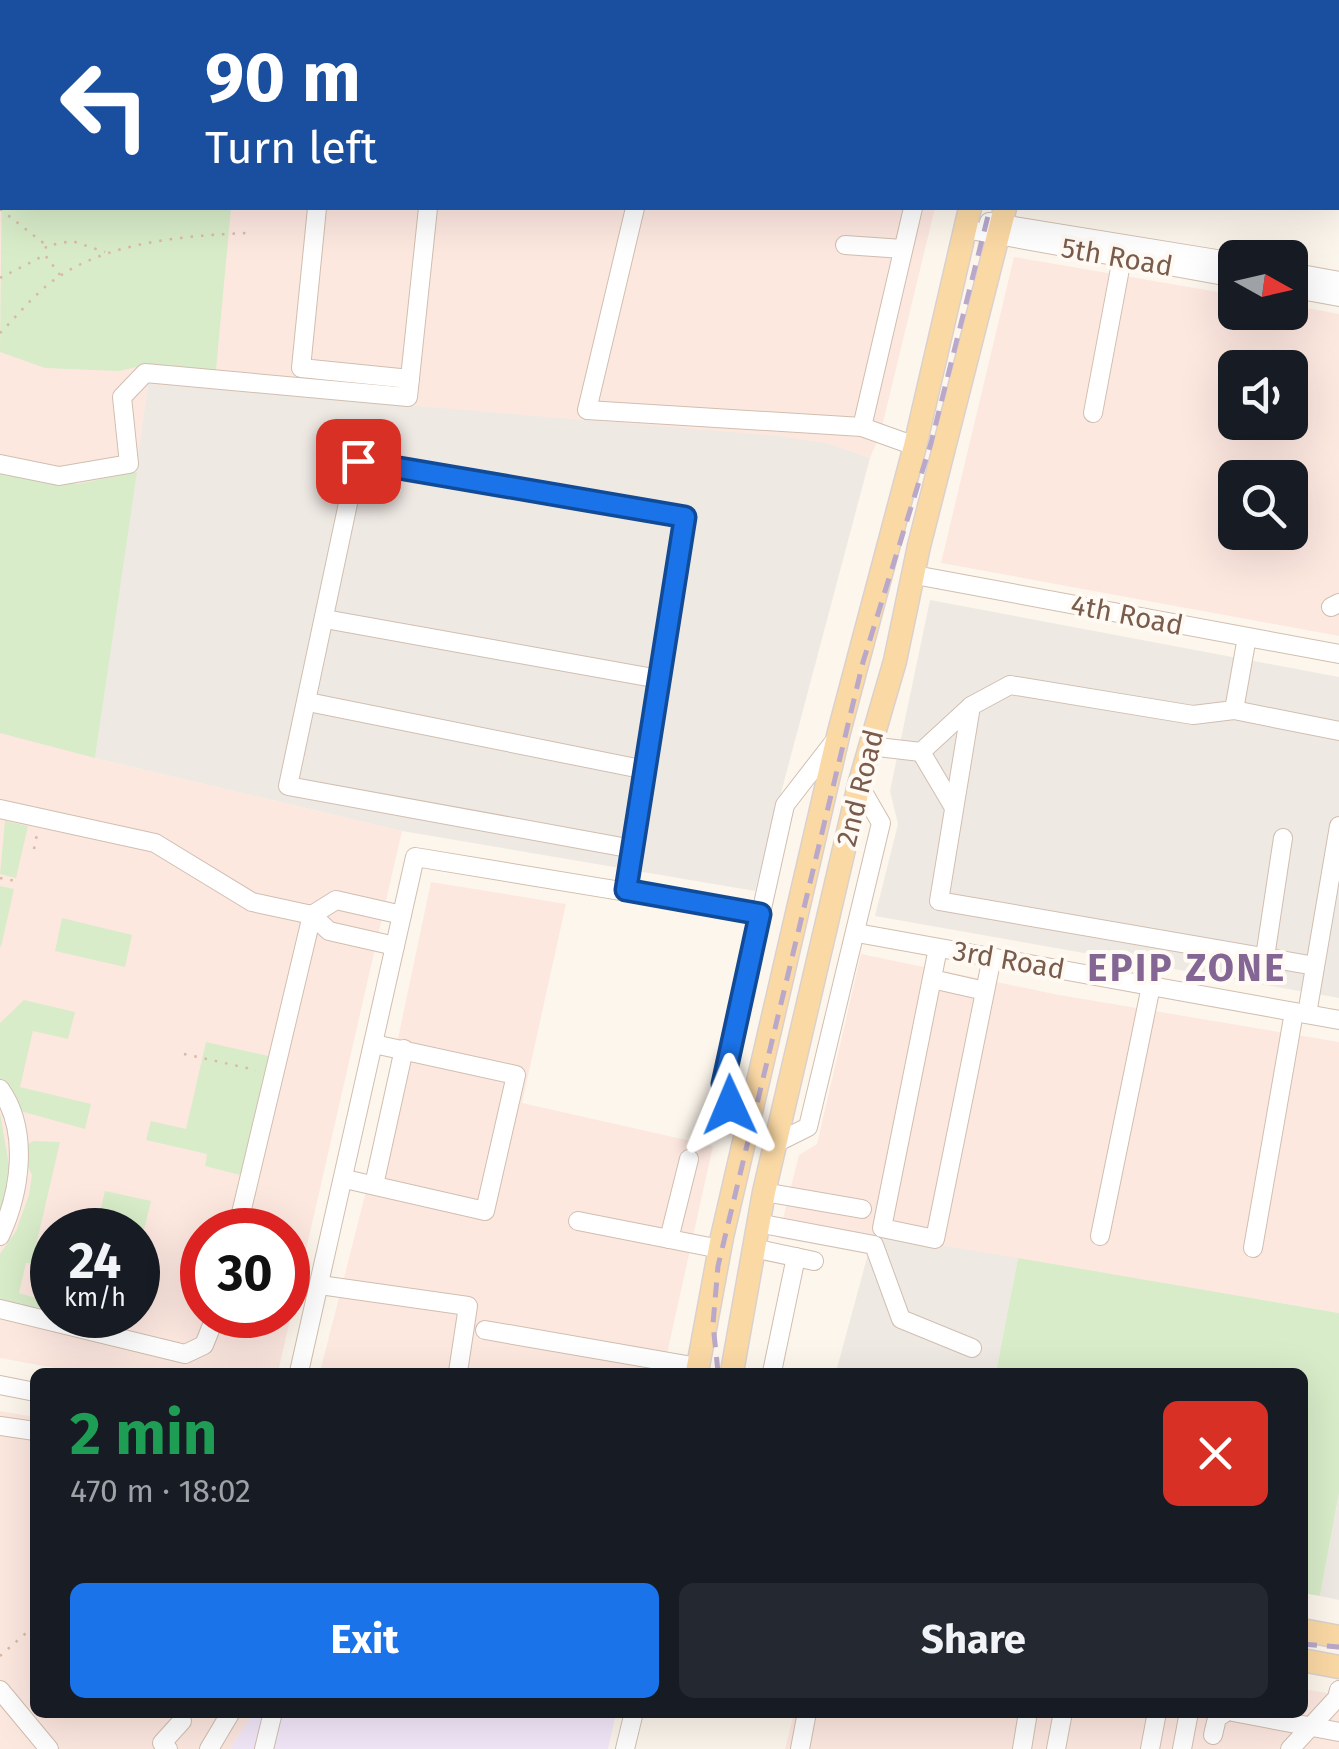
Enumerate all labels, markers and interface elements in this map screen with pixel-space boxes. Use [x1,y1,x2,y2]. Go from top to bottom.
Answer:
text: 90 m [205,36,361,120]
icon: left [40,40,170,170]
text: Turn left [205,121,377,175]
street label: 5th Road [1059,231,1175,283]
north arrow [1218,240,1308,330]
map controls [1218,240,1308,550]
button: sound [1218,350,1308,440]
pin [316,419,401,504]
icon: arrive [331,434,386,489]
button: search [1218,460,1308,550]
street label: 4th Road [1068,588,1186,642]
street label: 2nd Road [830,726,890,850]
street label: 3rd Road [951,934,1067,986]
district label: EPIP ZONE [1087,945,1287,991]
position arrow [678,1053,782,1157]
speed limit sign: 30 [180,1208,310,1338]
text: 24 [69,1231,121,1291]
text: km/h [64,1283,126,1313]
text: 2 min [70,1398,217,1470]
button: close [1163,1401,1268,1506]
text: 470 m · 18:02 [70,1472,251,1510]
button: Exit [70,1583,659,1698]
button: Share [679,1583,1268,1698]

